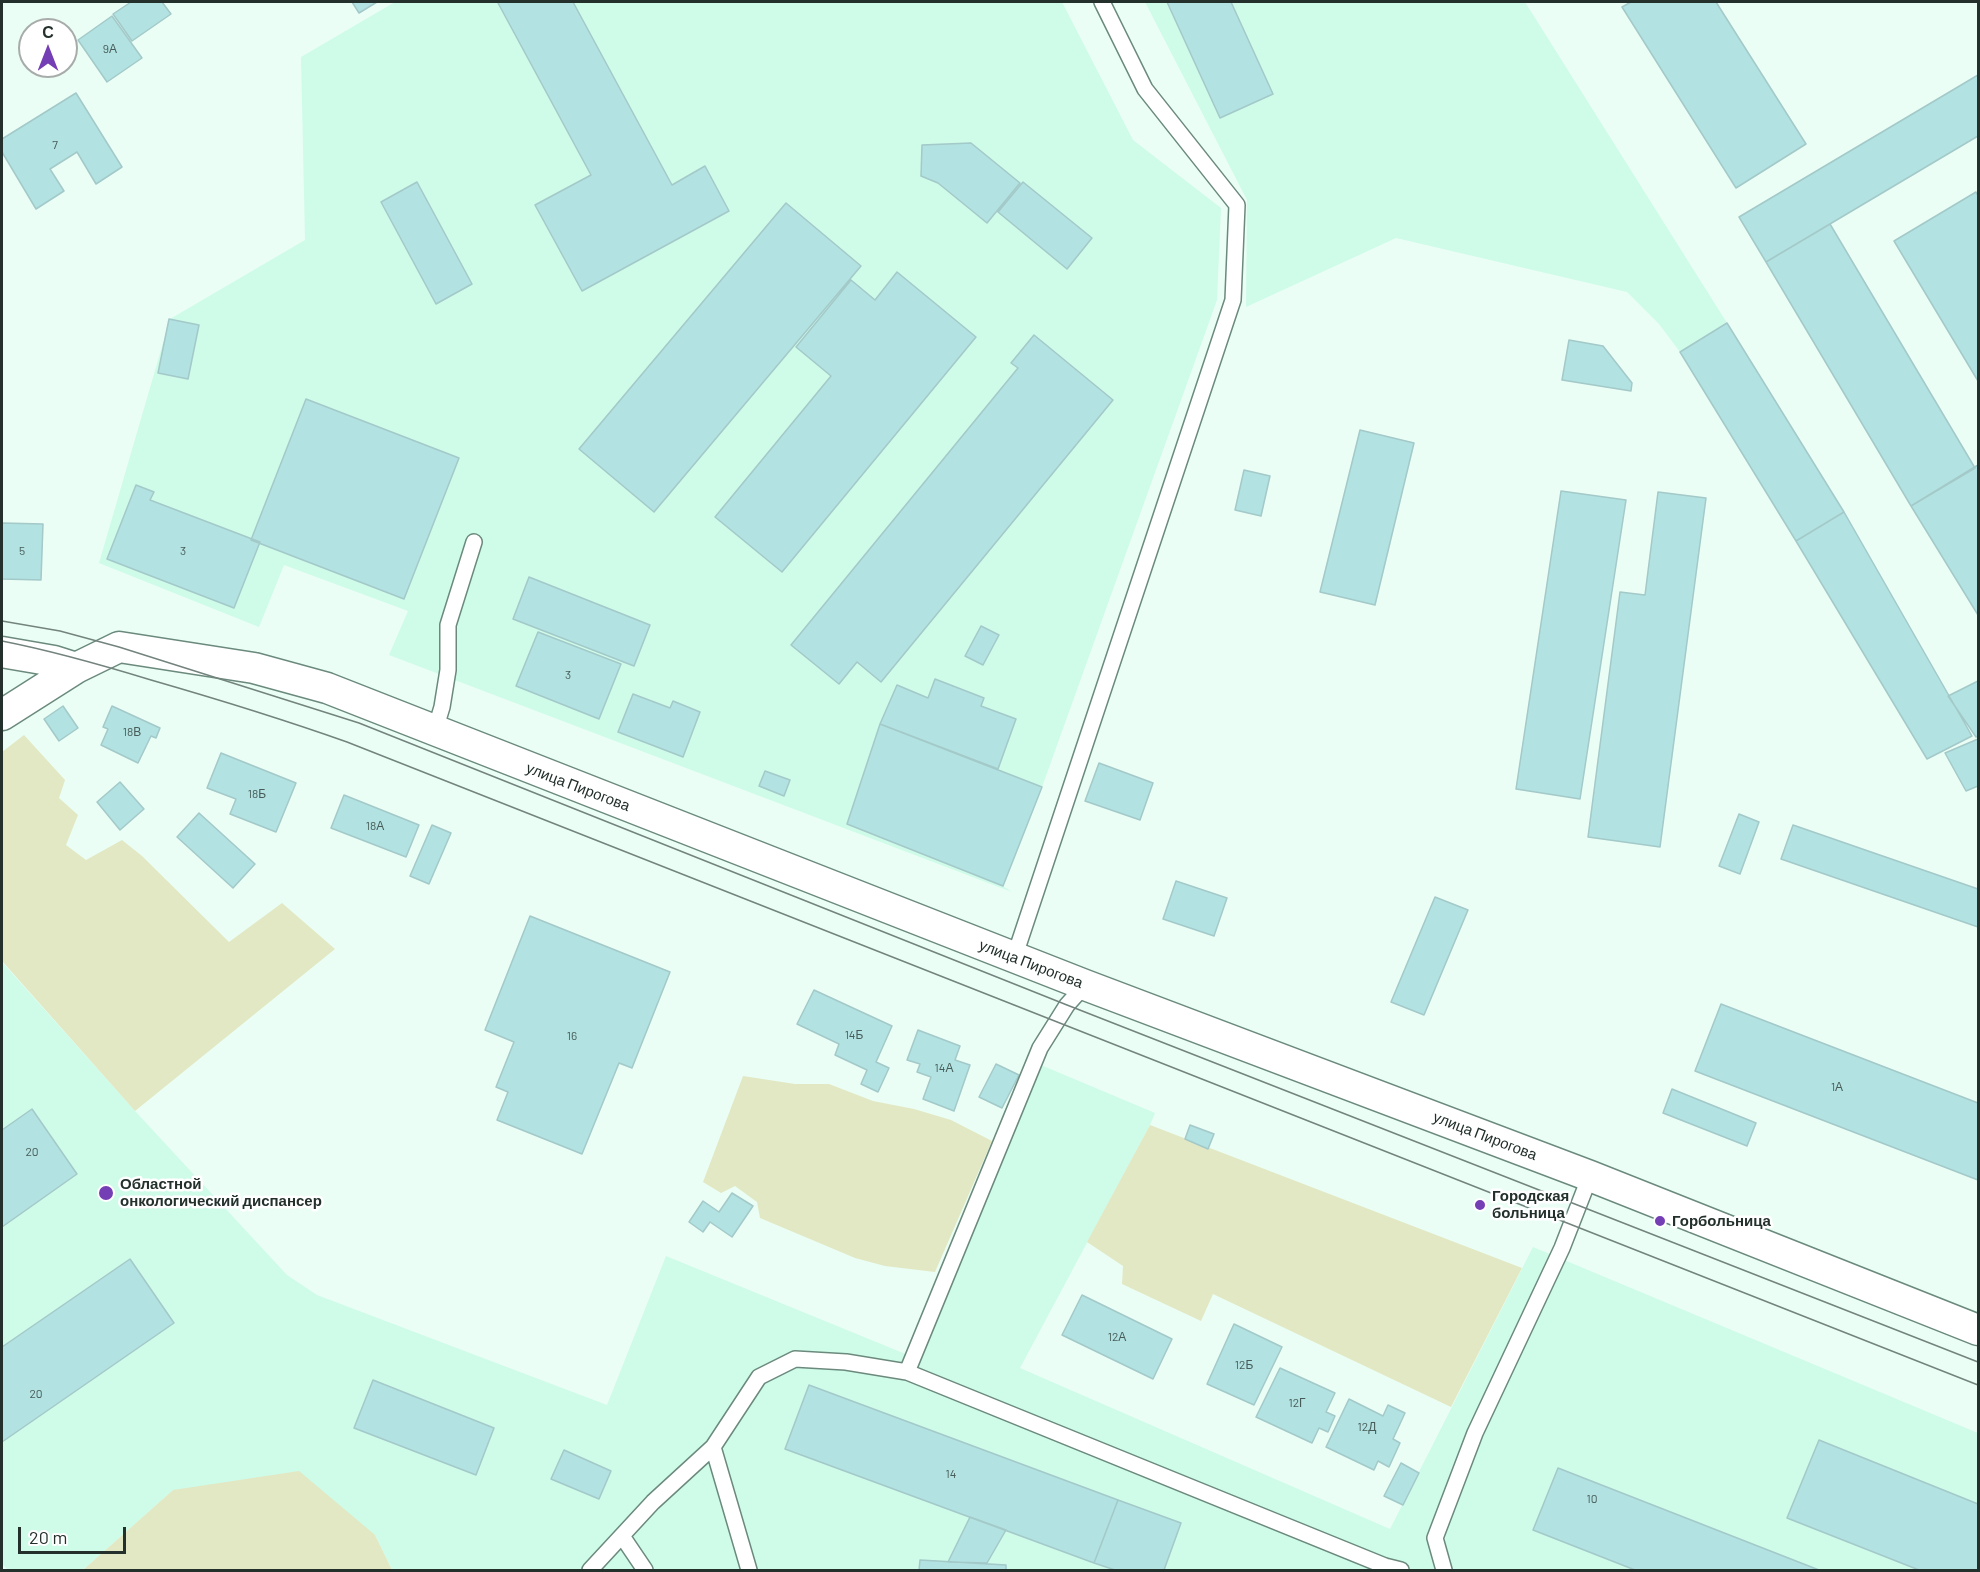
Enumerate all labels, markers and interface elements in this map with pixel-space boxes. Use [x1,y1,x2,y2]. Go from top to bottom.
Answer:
north arrow [18,18,78,78]
text: С [42,22,54,41]
house number: 9А [103,42,117,56]
house number: 7 [52,138,58,152]
house number: 5 [19,544,25,558]
house number: 3 [180,544,186,558]
house number: 3 [565,668,571,682]
house number: 18В [123,725,141,739]
street label: улица Пирогова [524,759,632,815]
house number: 18Б [248,787,266,801]
house number: 18А [366,819,384,833]
street label: улица Пирогова [977,936,1085,992]
house number: 14Б [845,1028,863,1042]
house number: 16 [567,1029,577,1043]
house number: 14А [935,1061,953,1075]
house number: 1А [1831,1080,1843,1094]
street label: улица Пирогова [1431,1108,1539,1164]
house number: 20 [25,1145,39,1159]
place label: Областной онкологический диспансер [120,1175,322,1210]
marker: Областной онкологический диспансер [97,1184,115,1202]
place label: Городская больница [1492,1187,1569,1222]
marker: Городская больница [1473,1198,1487,1212]
place label: Горбольница [1672,1212,1771,1230]
marker: Горбольница [1653,1214,1667,1228]
house number: 12А [1108,1330,1126,1344]
house number: 12Б [1235,1358,1253,1372]
house number: 20 [29,1387,43,1401]
house number: 12Г [1288,1396,1306,1410]
house number: 12Д [1358,1420,1376,1434]
house number: 14 [946,1467,956,1481]
house number: 10 [1587,1492,1597,1506]
scale bar [21,1515,129,1553]
text: 20 m [29,1526,67,1548]

